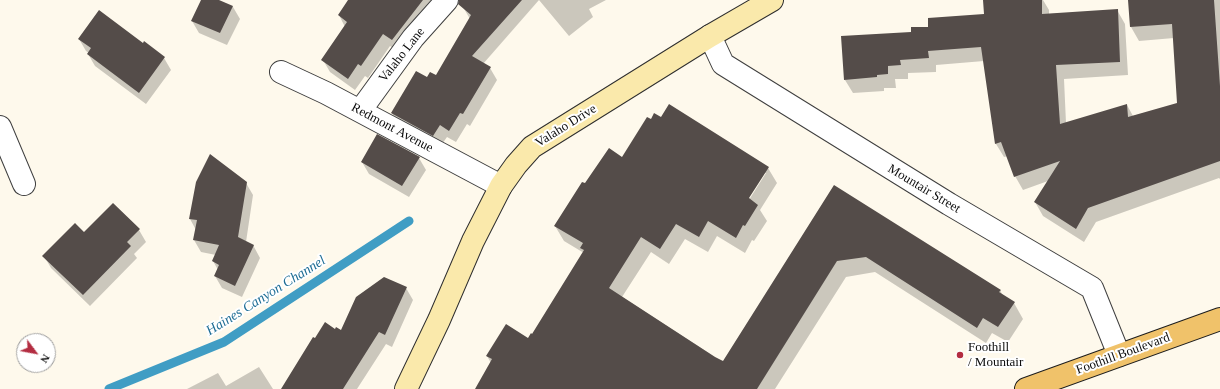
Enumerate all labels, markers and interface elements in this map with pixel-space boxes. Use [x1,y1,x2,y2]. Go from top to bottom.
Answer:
street label: Valaho Lane [376,24,428,86]
street label: Redmont Avenue [348,100,436,156]
street label: Valaho Drive [533,101,599,151]
street label: Mountair Street [885,161,963,217]
water label: Haines Canyon Channel [203,252,329,340]
street label: Foothill Boulevard [1074,330,1172,378]
north arrow [16,333,56,373]
place label: Foothill / Mountair [968,340,1023,371]
marker: Foothill / Mountair [955,350,965,360]
text: N [38,352,53,365]

